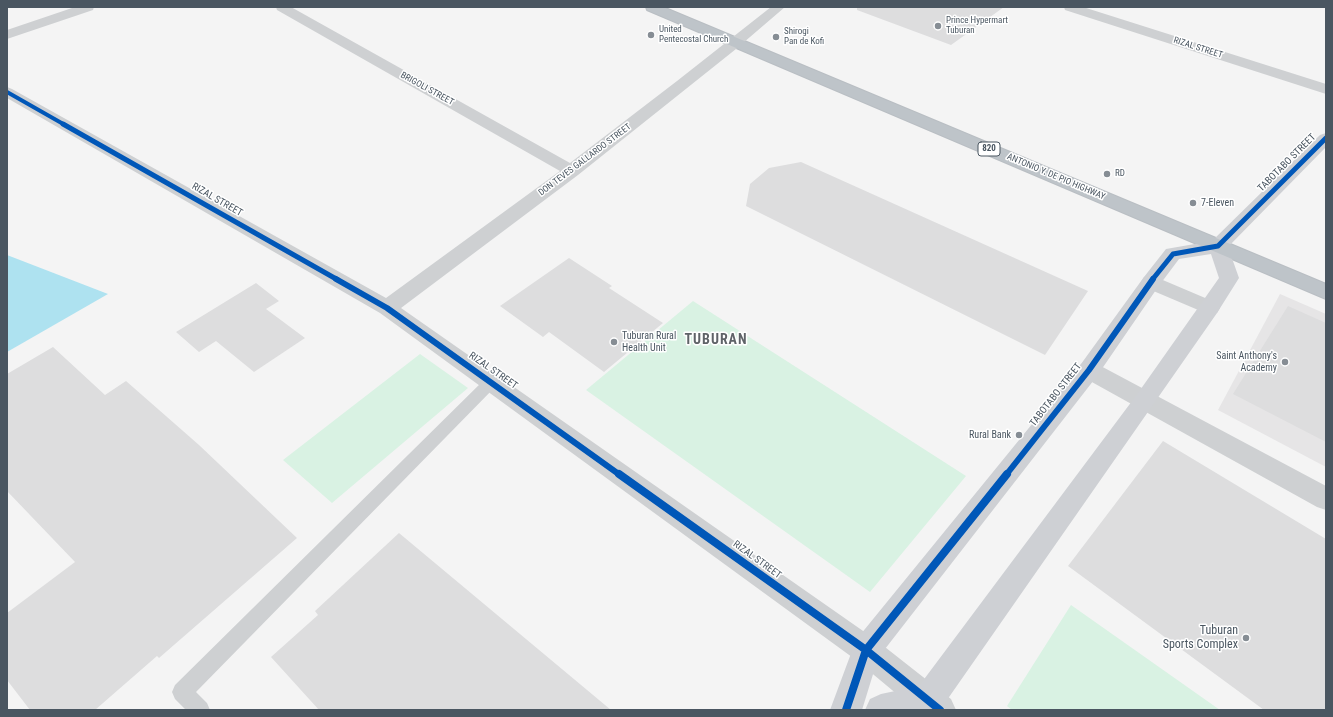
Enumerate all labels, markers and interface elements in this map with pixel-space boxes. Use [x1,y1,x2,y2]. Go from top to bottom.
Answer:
place label: Prince Hypermart Tuburan [946,16,1008,37]
marker: Prince Hypermart Tuburan [933,21,943,31]
place label: United Pentecostal Church [659,25,728,46]
place label: Shirogi Pan de Kofi [784,27,824,48]
marker: United Pentecostal Church [646,30,656,40]
marker: Shirogi Pan de Kofi [771,32,781,42]
street label: RIZAL STREET [1172,35,1224,61]
street label: BRIGOLI STREET [399,70,455,108]
street label: DON TEVES GALLARDO STREET [537,122,633,198]
street label: TABOTABO STREET [1255,131,1319,195]
road number: 820 [978,142,1000,156]
street label: ANTONIO Y. DE PIO HIGHWAY [1005,151,1107,203]
marker: RD [1102,169,1112,179]
place label: RD [1115,169,1125,179]
street label: RIZAL STREET [189,181,245,219]
place label: 7-Eleven [1201,197,1234,209]
marker: 7-Eleven [1188,198,1198,208]
place label: Tuburan Rural Health Unit [622,330,676,354]
district label: TUBURAN [684,332,748,348]
marker: Tuburan Rural Health Unit [609,337,619,347]
street label: RIZAL STREET [466,350,520,392]
place label: Saint Anthony's Academy [1216,350,1277,374]
marker: Saint Anthony's Academy [1280,357,1290,367]
street label: TABOTABO STREET [1028,361,1084,429]
place label: Rural Bank [969,429,1011,441]
marker: Rural Bank [1014,430,1024,440]
street label: RIZAL STREET [730,538,784,582]
place label: Tuburan Sports Complex [1163,624,1238,652]
marker: Tuburan Sports Complex [1241,633,1251,643]

